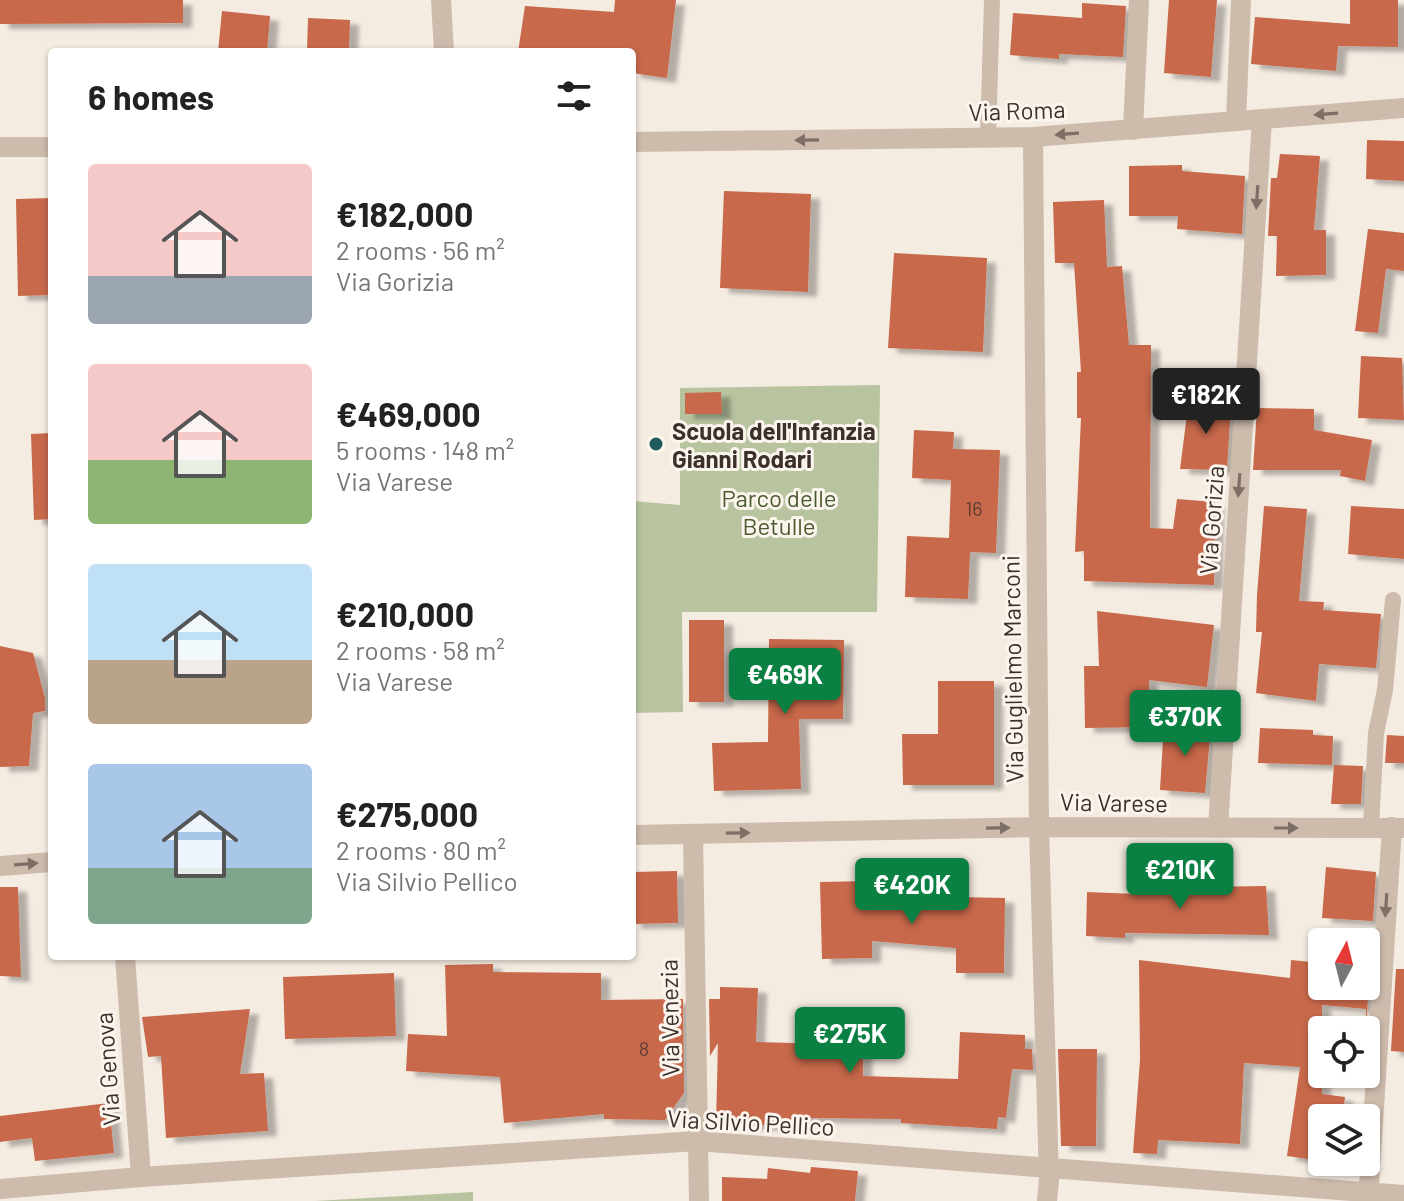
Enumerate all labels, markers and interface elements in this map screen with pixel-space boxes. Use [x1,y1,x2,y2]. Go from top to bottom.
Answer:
icon: filters [552,74,596,118]
text: 6 homes [88,76,214,117]
street label: Via Roma [968,94,1066,126]
one-way arrow [1313,108,1338,121]
one-way arrow [1054,128,1079,141]
one-way arrow [794,134,819,146]
one-way arrow [1250,185,1263,210]
text: €182,000 [336,193,473,234]
icon: home [152,196,248,292]
text: 2 rooms · 56 m² [336,234,505,265]
text: Via Gorizia [336,265,454,296]
pin: €182K [1150,368,1262,436]
text: €182K [1171,378,1241,409]
text: €469,000 [336,393,481,434]
icon: home [152,396,248,492]
place label: Scuola dell'Infanzia Gianni Rodari [672,416,876,473]
text: 5 rooms · 148 m² [336,434,514,465]
marker: Scuola dell'Infanzia Gianni Rodari [647,435,665,453]
text: Via Varese [336,465,453,496]
street label: Via Gorizia [1193,465,1229,575]
one-way arrow [1232,473,1245,498]
park label: Parco delle Betulle [721,483,837,540]
house number: 16 [965,496,983,520]
street label: Via Guglielmo Marconi [996,555,1028,783]
text: €210,000 [336,593,474,634]
icon: home [152,596,248,692]
text: 2 rooms · 58 m² [336,634,505,665]
pin: €469K [729,648,841,716]
text: €469K [747,658,823,689]
text: Via Varese [336,665,453,696]
pin: €370K [1129,690,1241,758]
text: €370K [1148,700,1222,731]
street label: Via Varese [1060,787,1168,817]
text: €275,000 [336,793,478,834]
icon: home [152,796,248,892]
one-way arrow [986,822,1011,834]
one-way arrow [1274,822,1299,834]
one-way arrow [726,827,751,840]
text: 2 rooms · 80 m² [336,834,506,865]
pin: €210K [1124,843,1236,911]
text: €210K [1144,853,1216,884]
one-way arrow [14,857,39,870]
pin: €420K [856,858,968,926]
text: Via Silvio Pellico [336,865,518,896]
text: €420K [873,868,951,899]
one-way arrow [1380,893,1393,918]
north arrow [1308,928,1380,1000]
map controls [1308,928,1380,1176]
street label: Via Venezia [653,959,685,1077]
pin: €275K [794,1007,906,1075]
street label: Via Genova [89,1011,125,1127]
button: locate [1308,1016,1380,1088]
text: €275K [813,1017,887,1048]
house number: 8 [639,1036,649,1060]
street label: Via Silvio Pellico [667,1103,835,1141]
button: layers [1308,1104,1380,1176]

